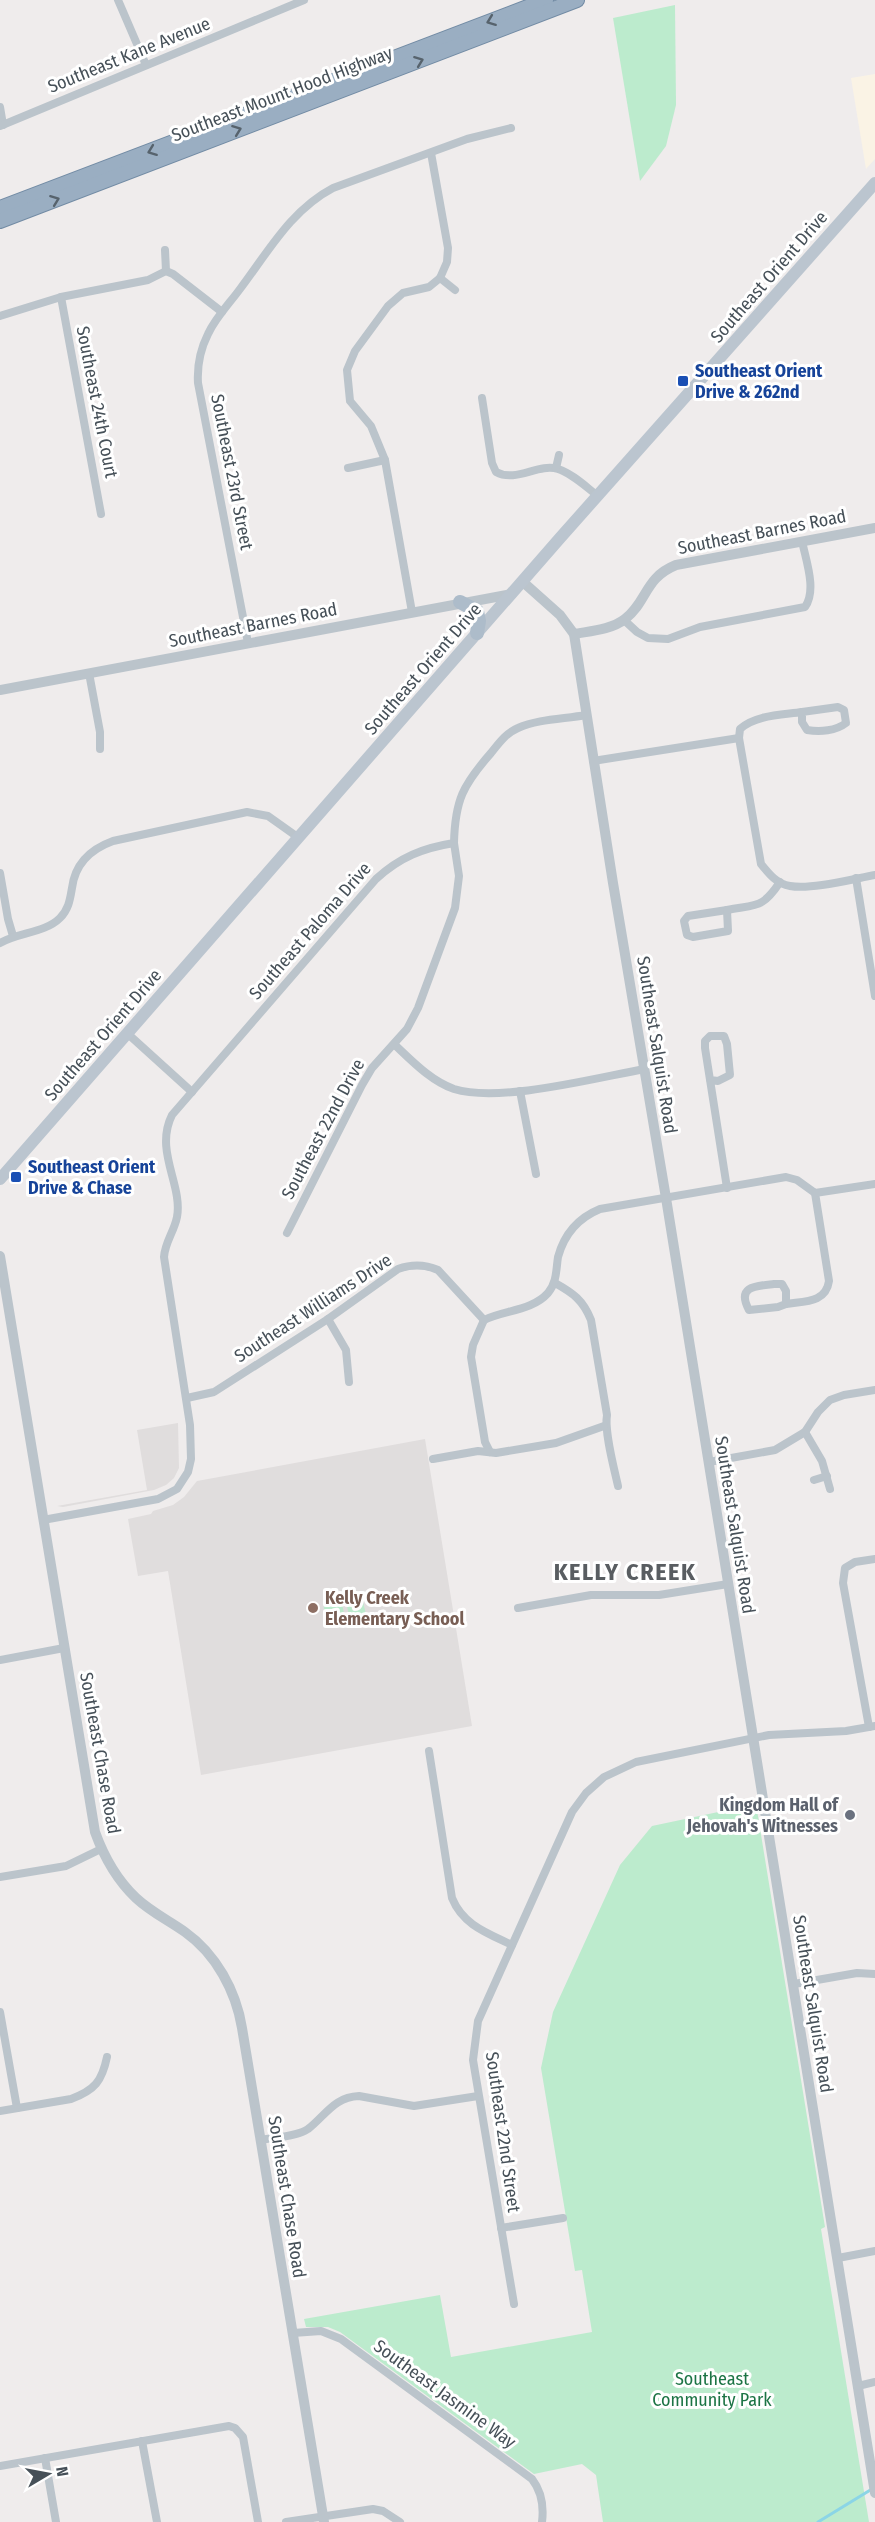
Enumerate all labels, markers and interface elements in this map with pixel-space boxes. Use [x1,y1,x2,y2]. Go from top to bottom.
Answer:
street label: Southeast Kane Avenue [45,12,214,98]
one-way arrow [486,14,497,26]
street label: Southeast Mount Hood Highway [168,42,396,146]
one-way arrow [413,56,424,68]
one-way arrow [231,125,242,138]
one-way arrow [147,143,158,156]
one-way arrow [49,195,59,208]
street label: Southeast Orient Drive [706,207,832,347]
street label: Southeast 24th Court [71,324,123,480]
place label: Southeast Orient Drive & 262nd [695,360,823,403]
marker: Southeast Orient Drive & 262nd [676,374,690,388]
street label: Southeast 23rd Street [206,392,258,552]
street label: Southeast Barnes Road [676,505,848,559]
street label: Southeast Barnes Road [167,598,339,652]
street label: Southeast Orient Drive [360,599,486,739]
street label: Southeast Paloma Drive [244,858,376,1004]
street label: Southeast Salquist Road [632,955,682,1135]
street label: Southeast Orient Drive [40,965,166,1105]
street label: Southeast 22nd Drive [277,1055,369,1203]
place label: Southeast Orient Drive & Chase [28,1156,156,1199]
marker: Southeast Orient Drive & Chase [9,1170,23,1184]
street label: Southeast Williams Drive [230,1249,396,1367]
street label: Southeast Salquist Road [710,1435,760,1615]
district label: KELLY CREEK [554,1558,696,1586]
place label: Kelly Creek Elementary School [325,1587,464,1630]
marker: Kelly Creek Elementary School [306,1601,320,1615]
street label: Southeast Chase Road [75,1670,125,1836]
place label: Kingdom Hall of Jehovah's Witnesses [686,1794,840,1837]
marker: Kingdom Hall of Jehovah's Witnesses [843,1808,857,1822]
street label: Southeast Salquist Road [788,1914,838,2094]
street label: Southeast 22nd Street [481,2050,525,2214]
street label: Southeast Chase Road [263,2114,311,2280]
street label: Southeast Jasmine Way [370,2335,520,2453]
park label: Southeast Community Park [652,2368,772,2411]
north arrow [18,2444,78,2504]
text: N [52,2465,72,2478]

